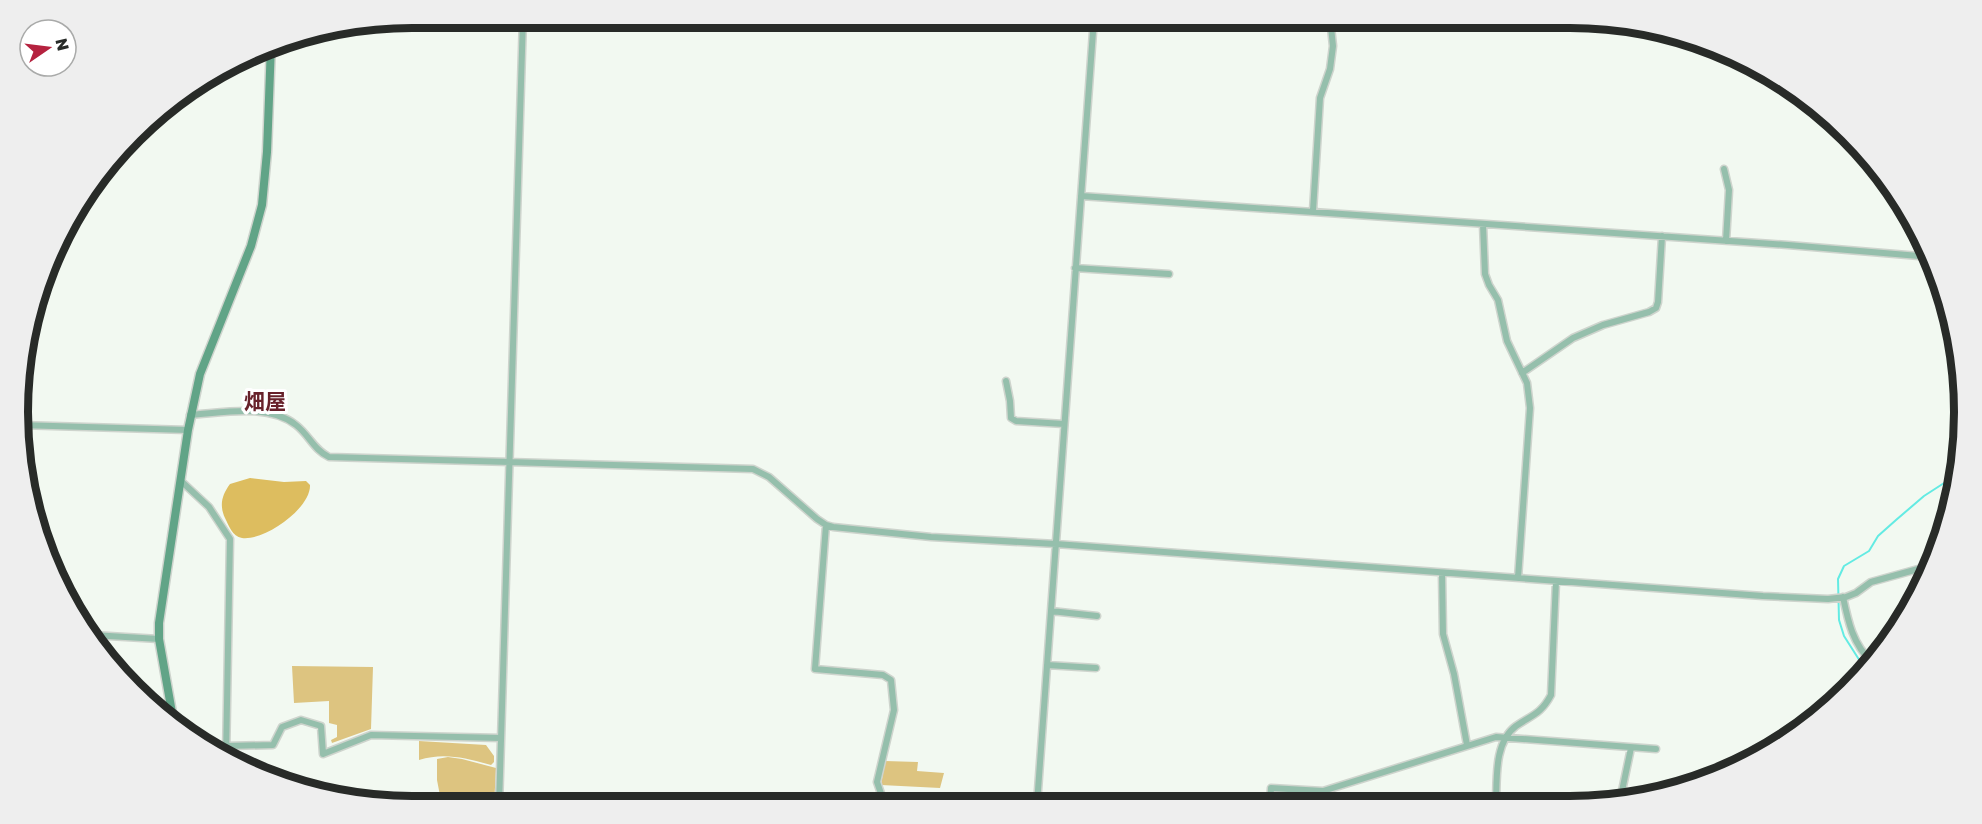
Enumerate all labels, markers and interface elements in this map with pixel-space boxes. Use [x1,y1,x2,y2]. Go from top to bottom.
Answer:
north arrow [18,18,78,78]
text: N [51,36,74,53]
district label: 畑屋 [244,388,286,414]

